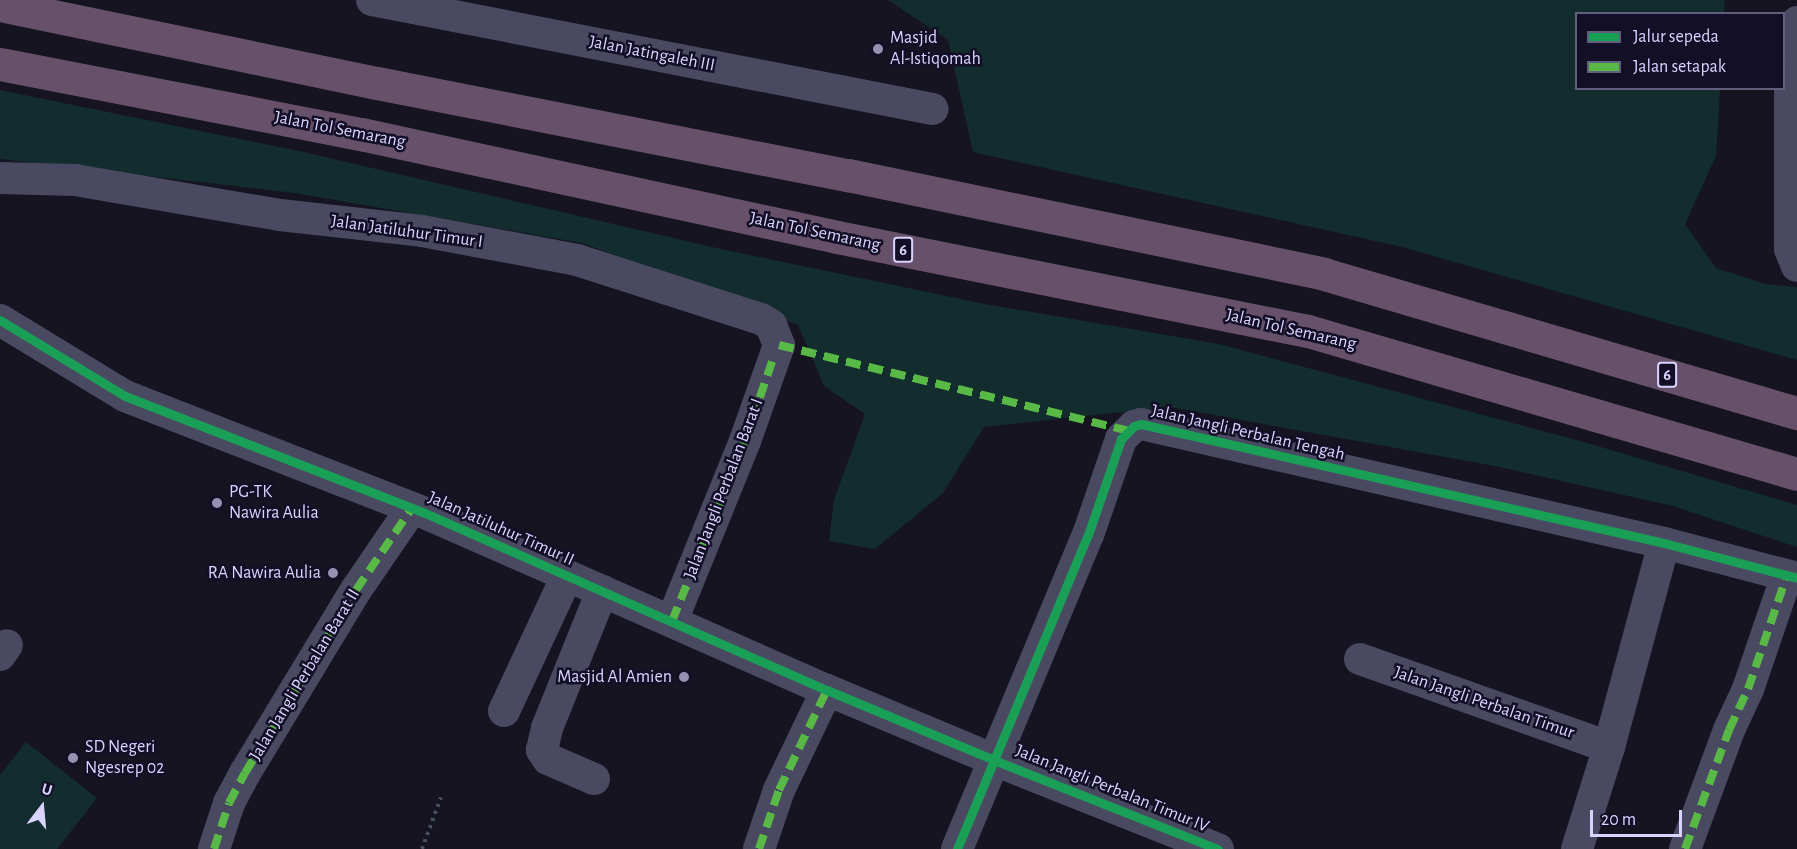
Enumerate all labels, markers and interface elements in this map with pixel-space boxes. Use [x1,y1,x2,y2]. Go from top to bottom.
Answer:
legend [1575,12,1785,90]
place label: Masjid Al-Istiqomah [890,28,981,70]
text: Jalur sepeda [1633,28,1719,46]
street label: Jalan Jatingaleh III [587,31,717,77]
marker: Masjid Al-Istiqomah [871,42,885,56]
text: Jalan setapak [1633,58,1726,76]
street label: Jalan Tol Semarang [273,107,407,153]
street label: Jalan Tol Semarang [748,208,882,256]
street label: Jalan Jatiluhur Timur I [330,211,484,253]
road number: 6 [892,237,914,263]
street label: Jalan Tol Semarang [1224,305,1358,355]
road number: 6 [1656,362,1678,388]
street label: Jalan Jangli Perbalan Barat I [680,396,768,582]
street label: Jalan Jangli Perbalan Tengah [1149,400,1347,466]
place label: PG-TK Nawira Aulia [229,482,319,524]
street label: Jalan Jatiluhur Timur II [425,487,577,571]
marker: PG-TK Nawira Aulia [210,496,224,510]
place label: RA Nawira Aulia [208,562,321,584]
marker: RA Nawira Aulia [326,566,340,580]
street label: Jalan Jangli Perbalan Barat II [245,585,365,765]
street label: Jalan Jangli Perbalan Timur [1391,662,1577,744]
place label: Masjid Al Amien [557,666,672,688]
marker: Masjid Al Amien [677,670,691,684]
place label: SD Negeri Ngesrep 02 [85,737,164,780]
street label: Jalan Jangli Perbalan Timur IV [1012,740,1212,838]
marker: SD Negeri Ngesrep 02 [66,751,80,765]
north arrow [12,777,72,837]
text: U [40,781,54,799]
scale bar [1593,798,1684,836]
text: 20 m [1601,811,1636,829]

